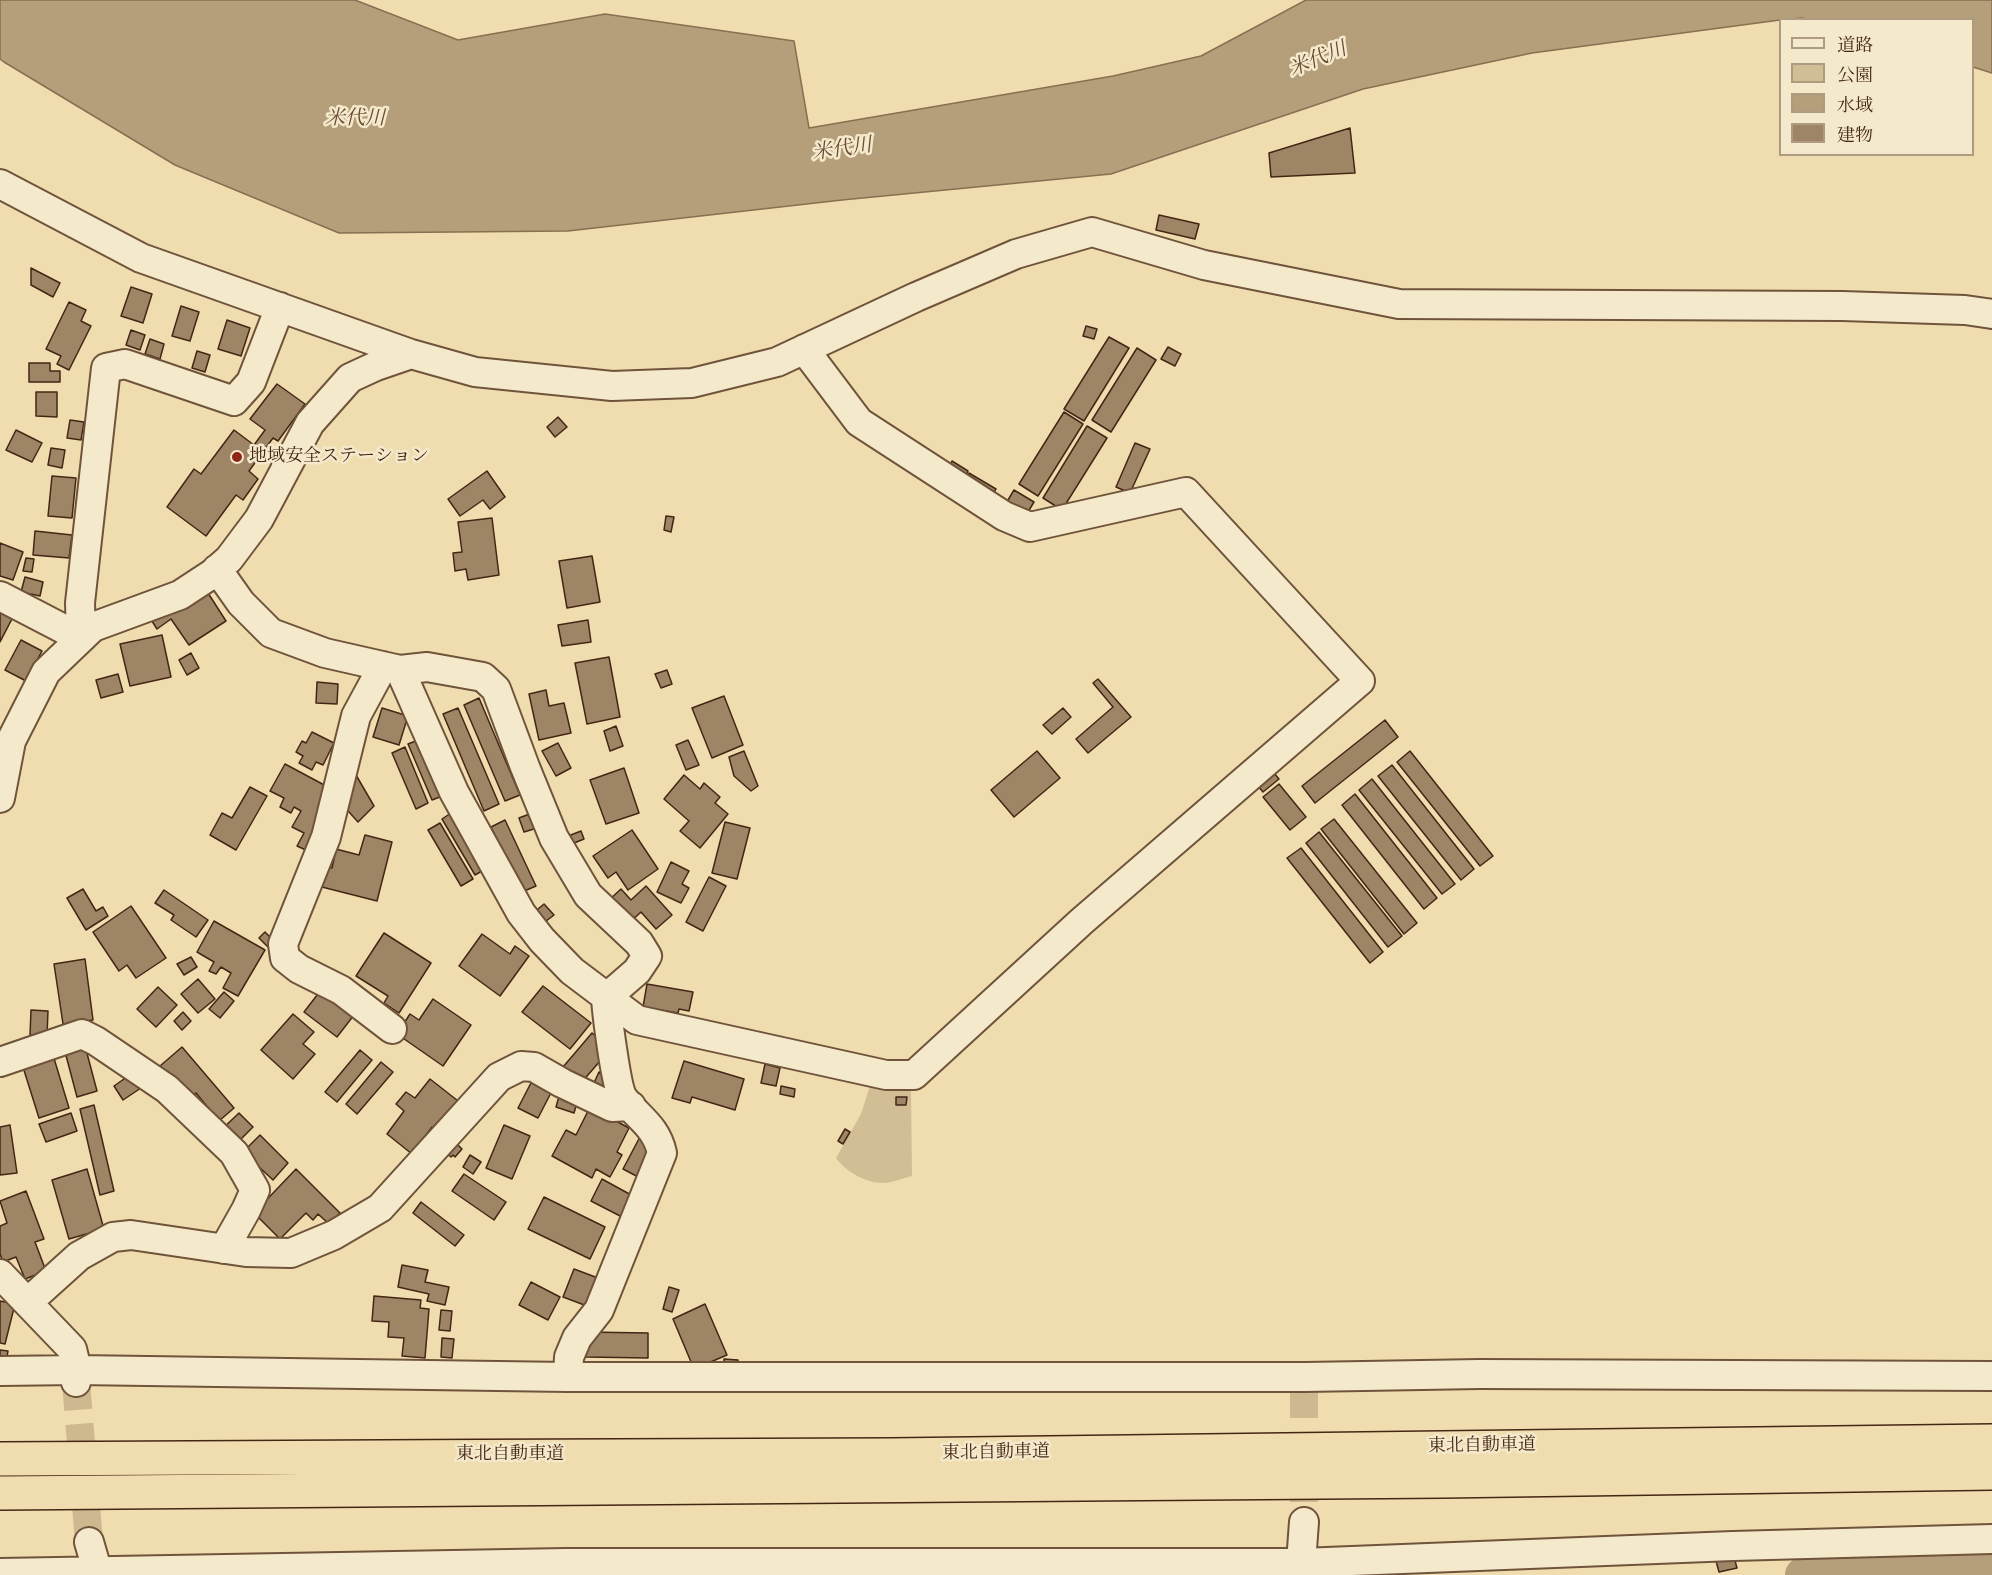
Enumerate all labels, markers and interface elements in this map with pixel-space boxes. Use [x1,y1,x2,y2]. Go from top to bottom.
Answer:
legend [1779,18,1974,156]
text: 道路 [1837,34,1873,57]
water label: 米代川 [1286,38,1350,82]
text: 公園 [1837,64,1873,87]
text: 水域 [1837,94,1873,117]
water label: 米代川 [325,107,385,131]
text: 建物 [1837,124,1873,147]
water label: 米代川 [811,134,873,166]
place label: 地域安全ステーション [249,446,429,468]
marker: 地域安全ステーション [230,450,244,464]
street label: 東北自動車道 [1428,1434,1536,1458]
street label: 東北自動車道 [942,1441,1050,1465]
street label: 東北自動車道 [456,1444,564,1466]

